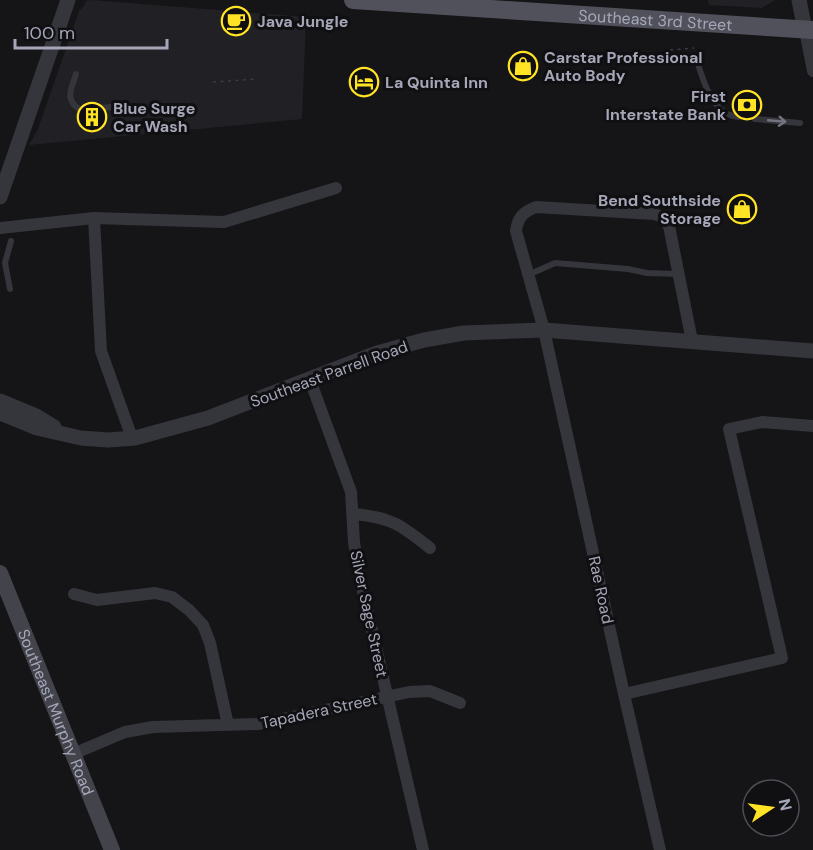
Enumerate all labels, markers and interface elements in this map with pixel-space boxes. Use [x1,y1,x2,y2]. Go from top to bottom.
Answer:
street label: Southeast 3rd Street [578,4,733,35]
cafe icon: Java Jungle [220,5,252,37]
place label: Java Jungle [257,11,348,32]
scale bar [15,12,166,50]
text: 100 m [24,21,75,45]
place label: Carstar Professional Auto Body [544,47,703,86]
shop icon: Carstar Professional Auto Body [507,50,539,82]
hotel icon: La Quinta Inn [348,66,380,98]
place label: La Quinta Inn [385,72,488,93]
place label: First Interstate Bank [606,86,727,125]
bank icon: First Interstate Bank [731,89,763,121]
place label: Blue Surge Car Wash [113,98,195,137]
building icon: Blue Surge Car Wash [76,101,108,133]
one-way arrow [767,116,787,127]
place label: Bend Southside Storage [598,190,721,229]
shop icon: Bend Southside Storage [726,193,758,225]
street label: Southeast Parrell Road [247,336,411,412]
street label: Silver Sage Street [345,549,393,679]
street label: Rae Road [584,554,618,626]
street label: Southeast Murphy Road [13,626,99,798]
street label: Tapadera Street [259,688,379,734]
north arrow [741,778,801,838]
text: N [774,797,797,813]

